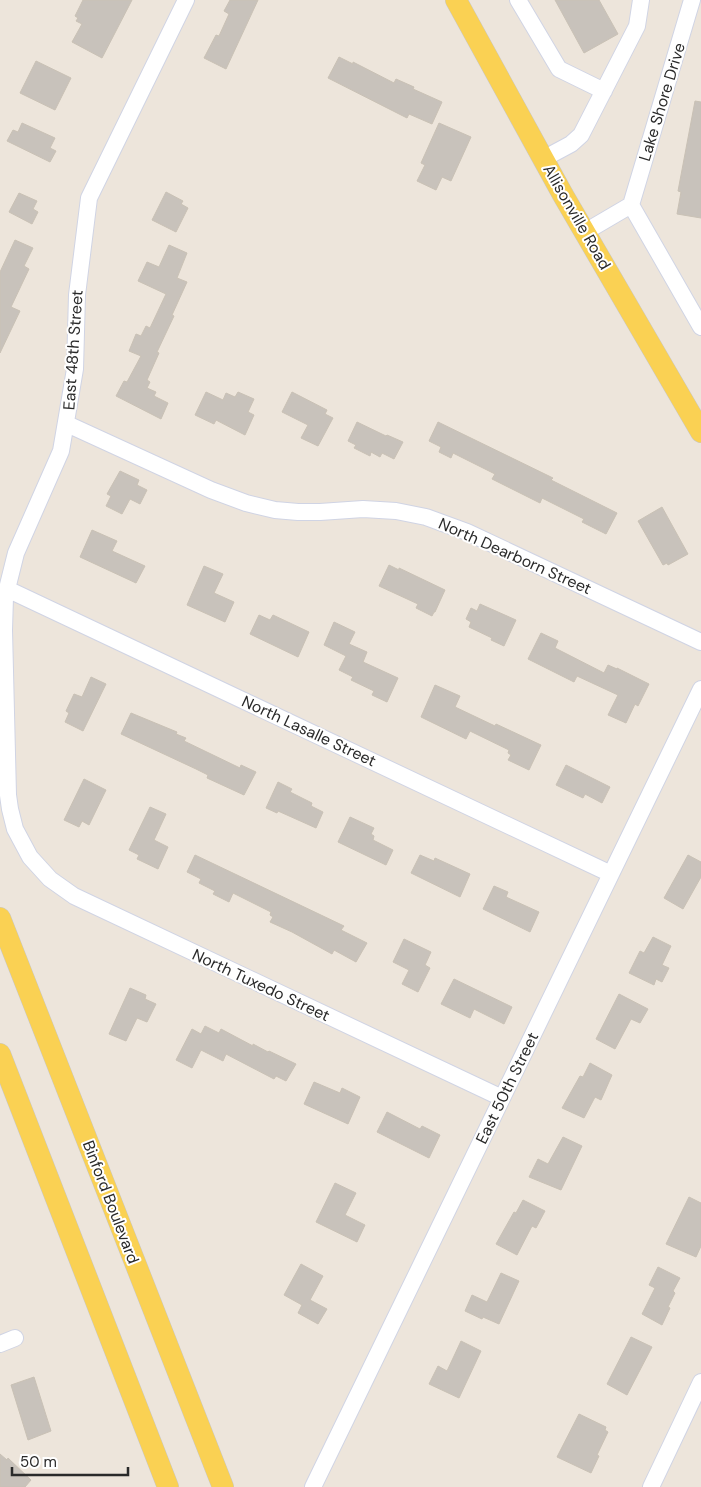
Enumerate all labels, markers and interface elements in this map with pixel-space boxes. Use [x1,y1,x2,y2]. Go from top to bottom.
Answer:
street label: Lake Shore Drive [634,40,690,164]
street label: Allisonville Road [538,161,616,273]
street label: East 48th Street [58,289,88,411]
street label: North Dearborn Street [435,513,595,599]
street label: North Lasalle Street [238,691,380,771]
street label: North Tuxedo Street [189,944,333,1026]
street label: East 50th Street [471,1029,543,1147]
street label: Binford Boulevard [78,1137,144,1267]
scale bar [12,1444,129,1476]
text: 50 m [20,1452,57,1472]

